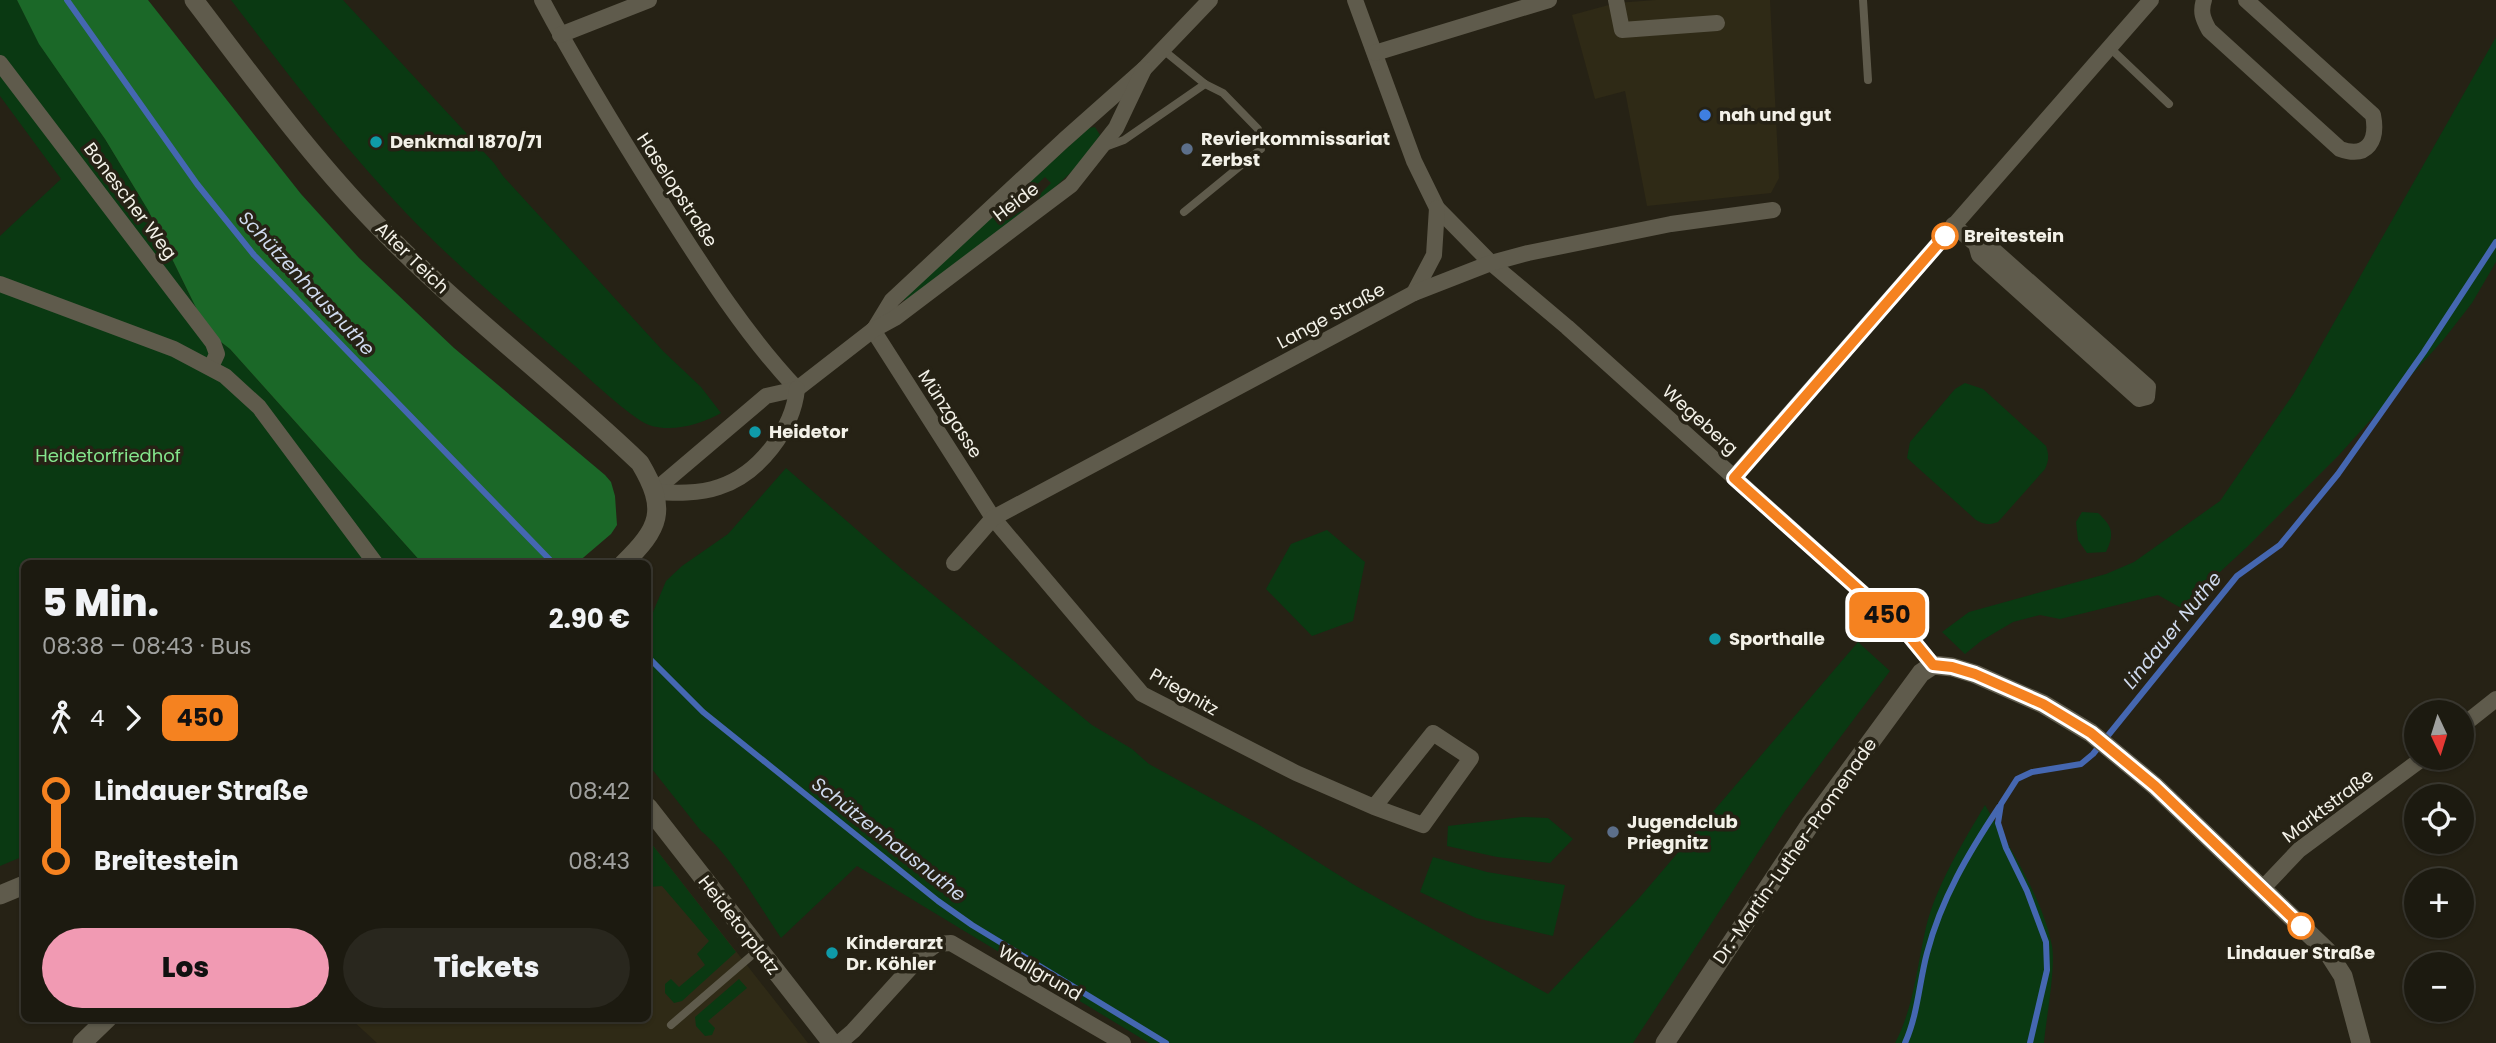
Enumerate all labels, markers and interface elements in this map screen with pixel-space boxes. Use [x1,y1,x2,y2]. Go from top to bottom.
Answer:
place label: nah und gut [1719,102,1831,127]
marker: nah und gut [1697,107,1713,123]
place label: Revierkommissariat Zerbst [1201,126,1390,172]
street label: Haselopstraße [631,128,724,252]
place label: Denkmal 1870/71 [390,129,542,154]
marker: Denkmal 1870/71 [368,134,384,150]
street label: Bonescher Weg [78,137,183,264]
marker: Revierkommissariat Zerbst [1179,141,1195,157]
street label: Heide [988,176,1044,227]
water label: Schützenhausnuthe [232,205,381,362]
street label: Alter Teich [370,216,455,299]
marker: Breitestein [1932,223,1958,249]
place label: Breitestein [1964,223,2064,248]
street label: Lange Straße [1272,277,1389,355]
street label: Münzgasse [912,365,988,463]
street label: Wegeberg [1657,379,1744,460]
place label: Heidetor [769,419,849,444]
marker: Heidetor [747,424,763,440]
park label: Heidetorfriedhof [35,443,181,468]
water label: Lindauer Nuthe [2117,566,2228,695]
text: 5 Min. [42,576,159,629]
line badge: 450 [1847,592,1927,638]
text: 450 [1863,598,1911,631]
text: 2.90 € [549,601,630,637]
place label: Sporthalle [1729,626,1825,651]
text: 08:38 – 08:43 · Bus [42,630,252,662]
marker: Sporthalle [1707,631,1723,647]
street label: Priegnitz [1145,662,1223,721]
icon: walk [42,699,80,737]
icon: forward [114,699,152,737]
north arrow [2404,700,2474,770]
map controls [2404,700,2474,1022]
text: 450 [176,701,224,734]
text: 4 [90,702,104,734]
street label: Dr.-Martin-Luther-Promenade [1707,733,1882,969]
street label: Marktstraße [2277,763,2379,848]
water label: Schützenhausnuthe [806,771,972,908]
text: Lindauer Straße [94,773,308,809]
text: 08:42 [568,775,630,807]
button: locate [2404,784,2474,854]
place label: Jugendclub Priegnitz [1627,809,1738,855]
marker: Jugendclub Priegnitz [1605,824,1621,840]
text: Breitestein [94,843,239,879]
text: 08:43 [568,845,630,877]
button: + [2404,868,2474,938]
street label: Heidetorplatz [693,870,786,980]
marker: Lindauer Straße [2288,913,2314,939]
button: Los [42,928,329,1008]
button: Tickets [343,928,630,1008]
place label: Kinderarzt Dr. Köhler [846,930,943,976]
street label: Wallgrund [994,939,1087,1007]
place label: Lindauer Straße [2227,940,2375,965]
marker: Kinderarzt Dr. Köhler [824,945,840,961]
button: − [2404,952,2474,1022]

